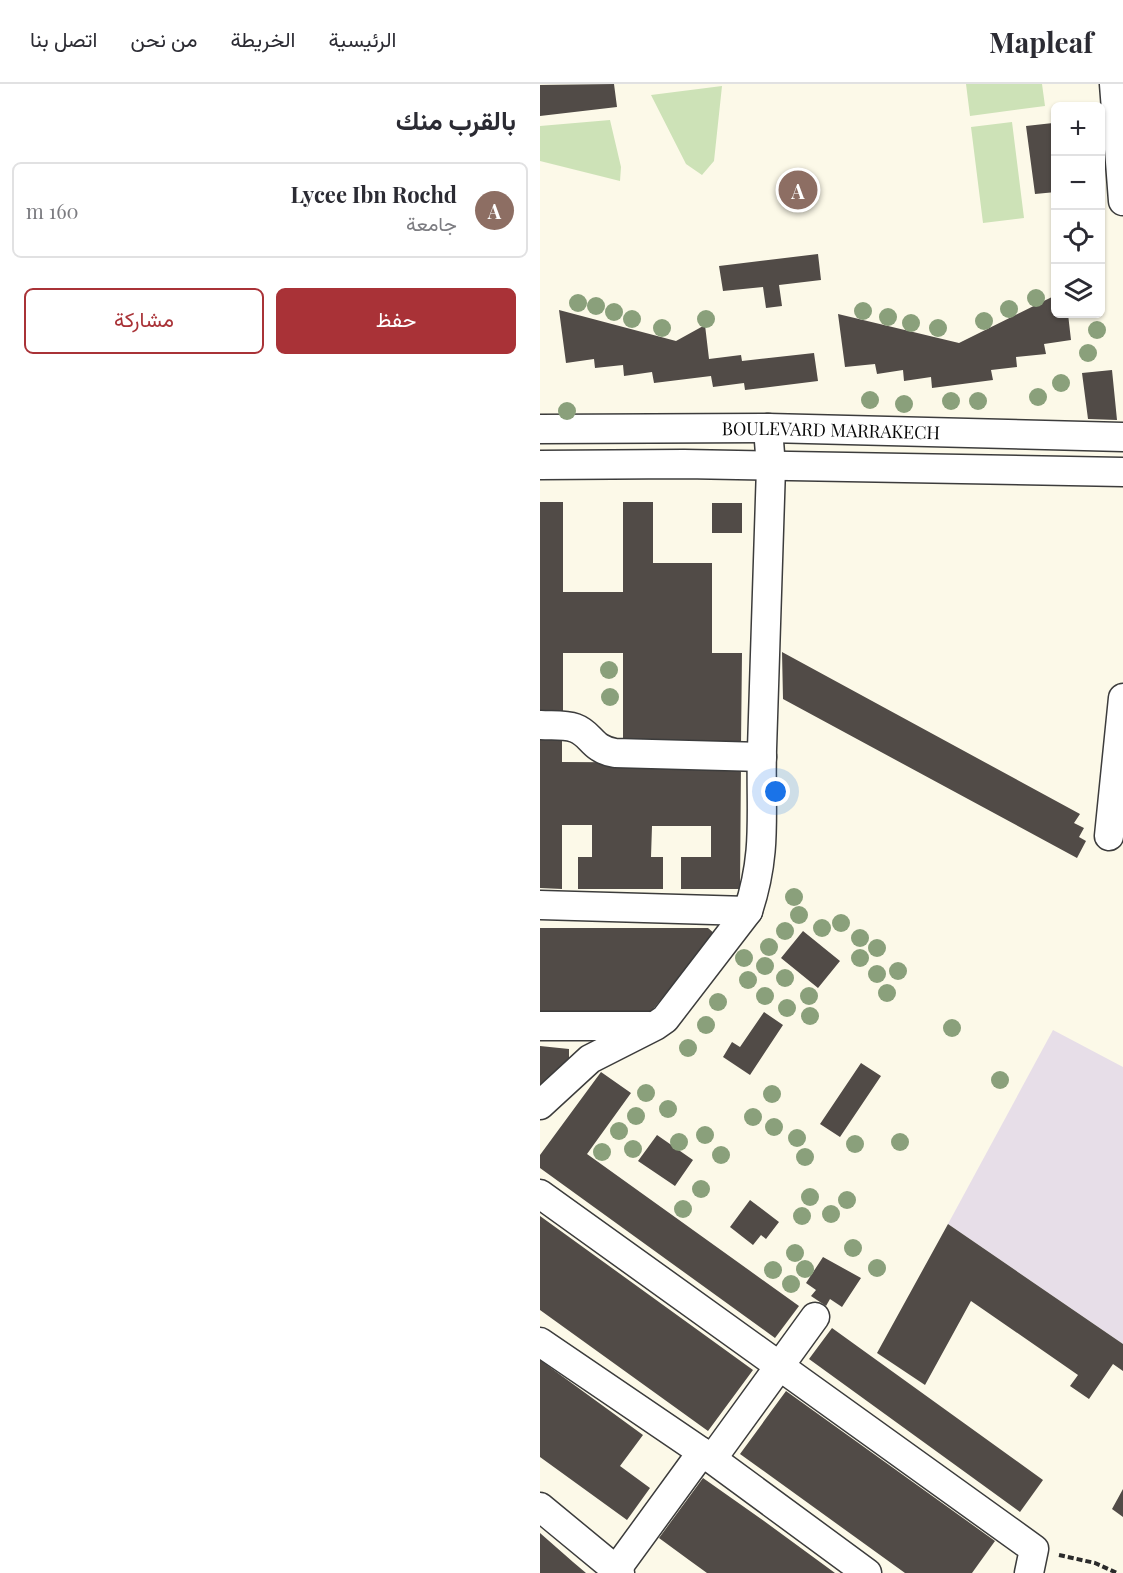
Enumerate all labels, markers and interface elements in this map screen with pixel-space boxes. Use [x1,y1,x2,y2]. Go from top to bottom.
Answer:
text: Mapleaf [989,23,1093,60]
text: اتصل بنا [30,24,97,52]
text: من نحن [130,24,197,52]
text: الخريطة [230,24,295,52]
text: الرئيسية [328,24,396,52]
text: بالقرب منك [396,102,516,137]
map controls [1051,102,1105,318]
button: + [1051,102,1105,156]
button: − [1051,156,1105,210]
pin: A [778,168,818,212]
text: Lycee Ibn Rochd [291,179,457,209]
text: 160 m [26,197,79,224]
text: A [488,197,501,224]
text: جامعة [406,209,457,236]
button: locate [1051,210,1105,264]
button: layers [1051,264,1105,318]
button: مشاركة [24,288,264,354]
button: حفظ [276,288,516,354]
street label: BOULEVARD MARRAKECH [722,416,940,444]
your location [761,777,790,806]

